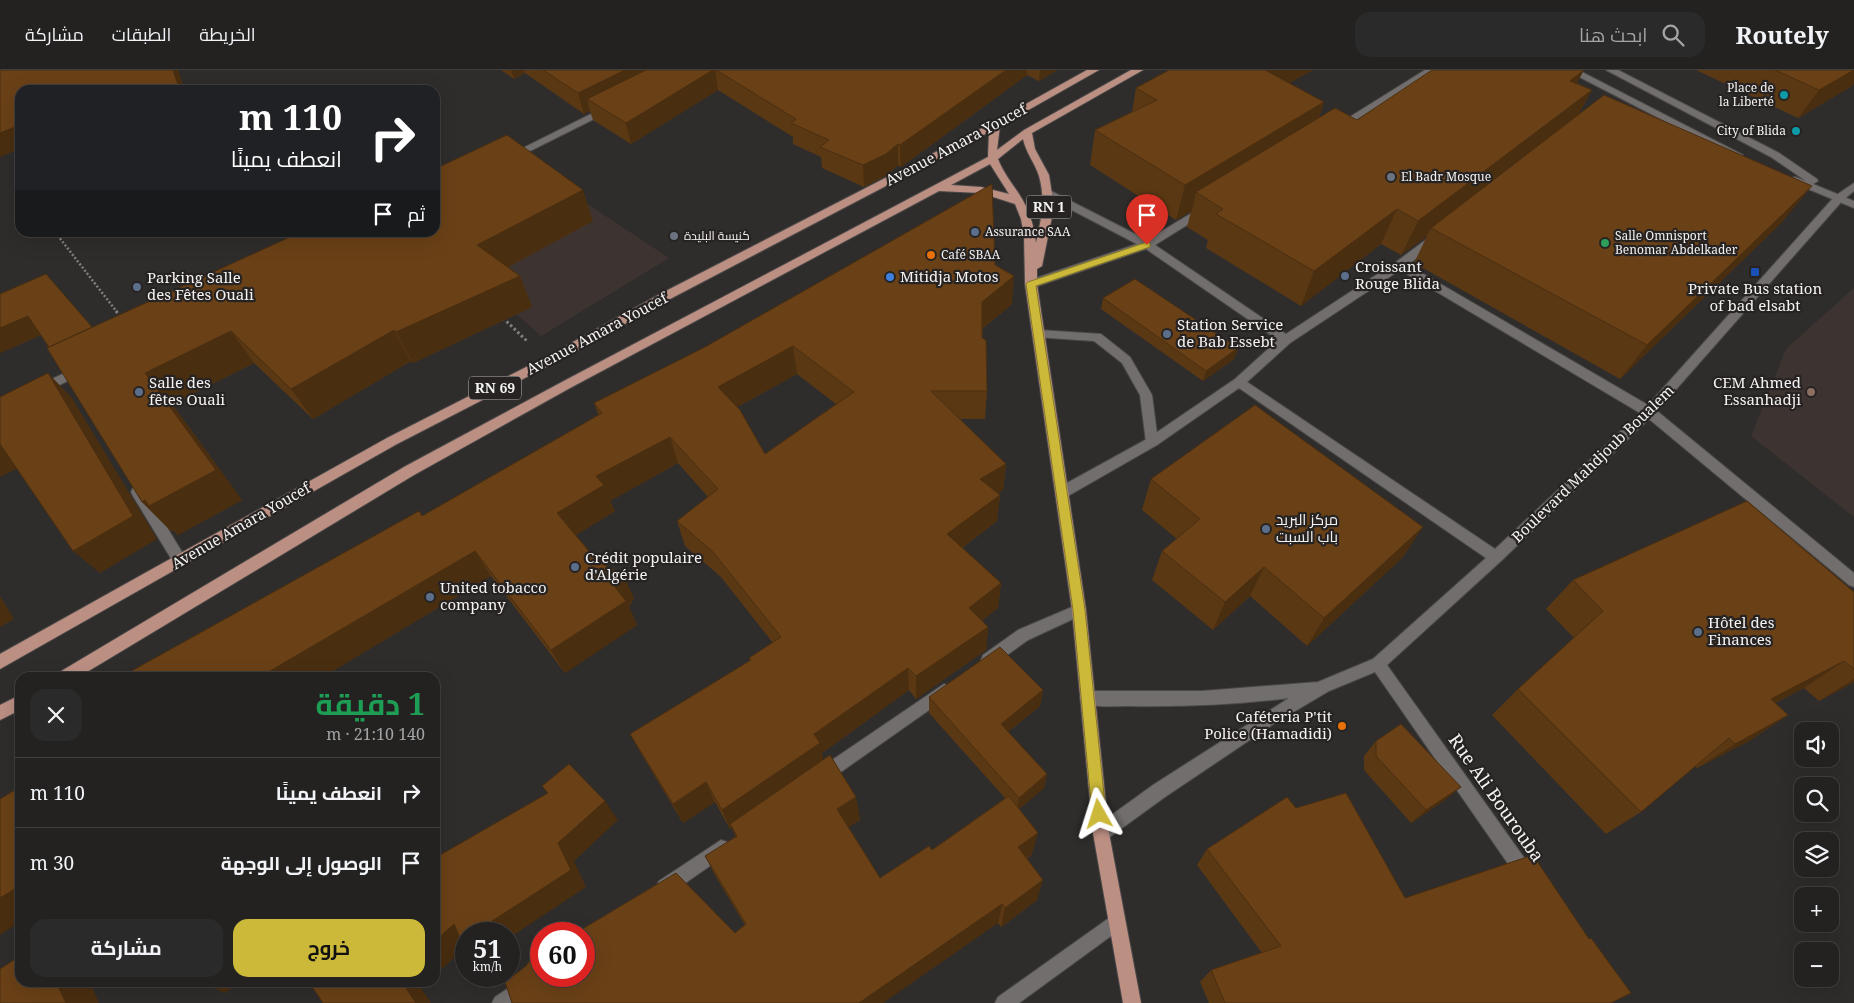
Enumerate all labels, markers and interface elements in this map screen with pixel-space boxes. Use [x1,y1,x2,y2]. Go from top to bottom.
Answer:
search box [1355,12,1705,57]
text: Routely [1735,18,1829,51]
icon: search [1659,21,1687,49]
text: مشاركة [25,22,84,46]
text: الطبقات [112,22,171,46]
text: الخريطة [199,22,256,46]
text: ابحث هنا [1579,22,1647,48]
place label: Place de la Liberté [1719,79,1774,110]
marker: Place de la Liberté [1778,89,1790,101]
text: 110 m [239,93,342,140]
street label: Avenue Amara Youcef [881,98,1031,190]
icon: right [360,105,425,170]
place label: City of Blida [1717,122,1786,139]
marker: City of Blida [1790,125,1802,137]
text: انعطف يمينًا [231,143,342,173]
place label: El Badr Mosque [1401,168,1491,185]
marker: El Badr Mosque [1385,171,1397,183]
pin [1126,194,1168,245]
road number: RN 1 [1026,195,1072,218]
icon: arrive [369,200,397,228]
text: ثم [407,201,425,227]
icon: arrive [1133,201,1161,229]
place label: Assurance SAA [985,223,1071,240]
marker: Assurance SAA [969,226,981,238]
place label: كنيسة البليدة [684,227,750,244]
place label: Salle Omnisport Benomar Abdelkader [1615,227,1738,258]
marker: كنيسة البليدة [668,230,680,242]
marker: Salle Omnisport Benomar Abdelkader [1599,237,1611,249]
place label: Café SBAA [941,246,1001,263]
marker: Café SBAA [925,249,937,261]
place label: Croissant Rouge Blida [1355,256,1440,293]
place label: Mitidja Motos [900,266,999,286]
marker: Private Bus station of bad elsabt [1749,266,1761,278]
place label: Parking Salle des Fêtes Ouali [147,267,254,304]
marker: Croissant Rouge Blida [1339,270,1351,282]
marker: Mitidja Motos [884,271,896,283]
place label: Private Bus station of bad elsabt [1688,278,1822,315]
marker: Parking Salle des Fêtes Ouali [131,281,143,293]
street label: Avenue Amara Youcef [522,287,672,379]
place label: Station Service de Bab Essebt [1177,314,1283,351]
marker: Station Service de Bab Essebt [1161,328,1173,340]
place label: Salle des fêtes Ouali [149,372,225,409]
place label: CEM Ahmed Essanhadji [1713,372,1801,409]
road number: RN 69 [469,376,521,400]
street label: Boulevard Mahdjoub Boualem [1507,380,1678,546]
marker: Salle des fêtes Ouali [133,386,145,398]
marker: CEM Ahmed Essanhadji [1805,386,1817,398]
street label: Avenue Amara Youcef [167,476,315,573]
place label: مركز البريد باب السبت [1276,509,1338,546]
marker: مركز البريد باب السبت [1260,523,1272,535]
place label: Crédit populaire d'Algérie [585,547,702,584]
marker: Crédit populaire d'Algérie [569,561,581,573]
place label: United tobacco company [440,577,547,614]
marker: United tobacco company [424,591,436,603]
place label: Hôtel des Finances [1708,612,1775,649]
marker: Hôtel des Finances [1692,626,1704,638]
text: 1 دقيقة [315,683,425,724]
button: close [30,689,82,741]
place label: Caféteria P'tit Police (Hamadidi) [1204,706,1332,743]
marker: Caféteria P'tit Police (Hamadidi) [1336,720,1348,732]
map controls [1794,722,1839,987]
button: sound [1794,722,1839,767]
text: 140 m · 21:10 [326,723,425,745]
street label: Rue Ali Bourouba [1444,729,1550,866]
button: search [1794,777,1839,822]
icon: right [397,779,425,807]
text: 110 m [30,780,85,806]
text: انعطف يمينًا [276,780,382,806]
position arrow [1072,787,1124,839]
button: layers [1794,832,1839,877]
icon: arrive [397,849,425,877]
text: 30 m [30,850,74,876]
text: الوصول إلى الوجهة [221,850,382,876]
button: + [1794,887,1839,932]
button: مشاركة [30,919,223,977]
button: خروج [233,919,425,977]
speed limit sign: 60 [530,922,595,987]
text: 51 [473,931,502,965]
button: − [1794,942,1839,987]
text: km/h [473,958,502,975]

